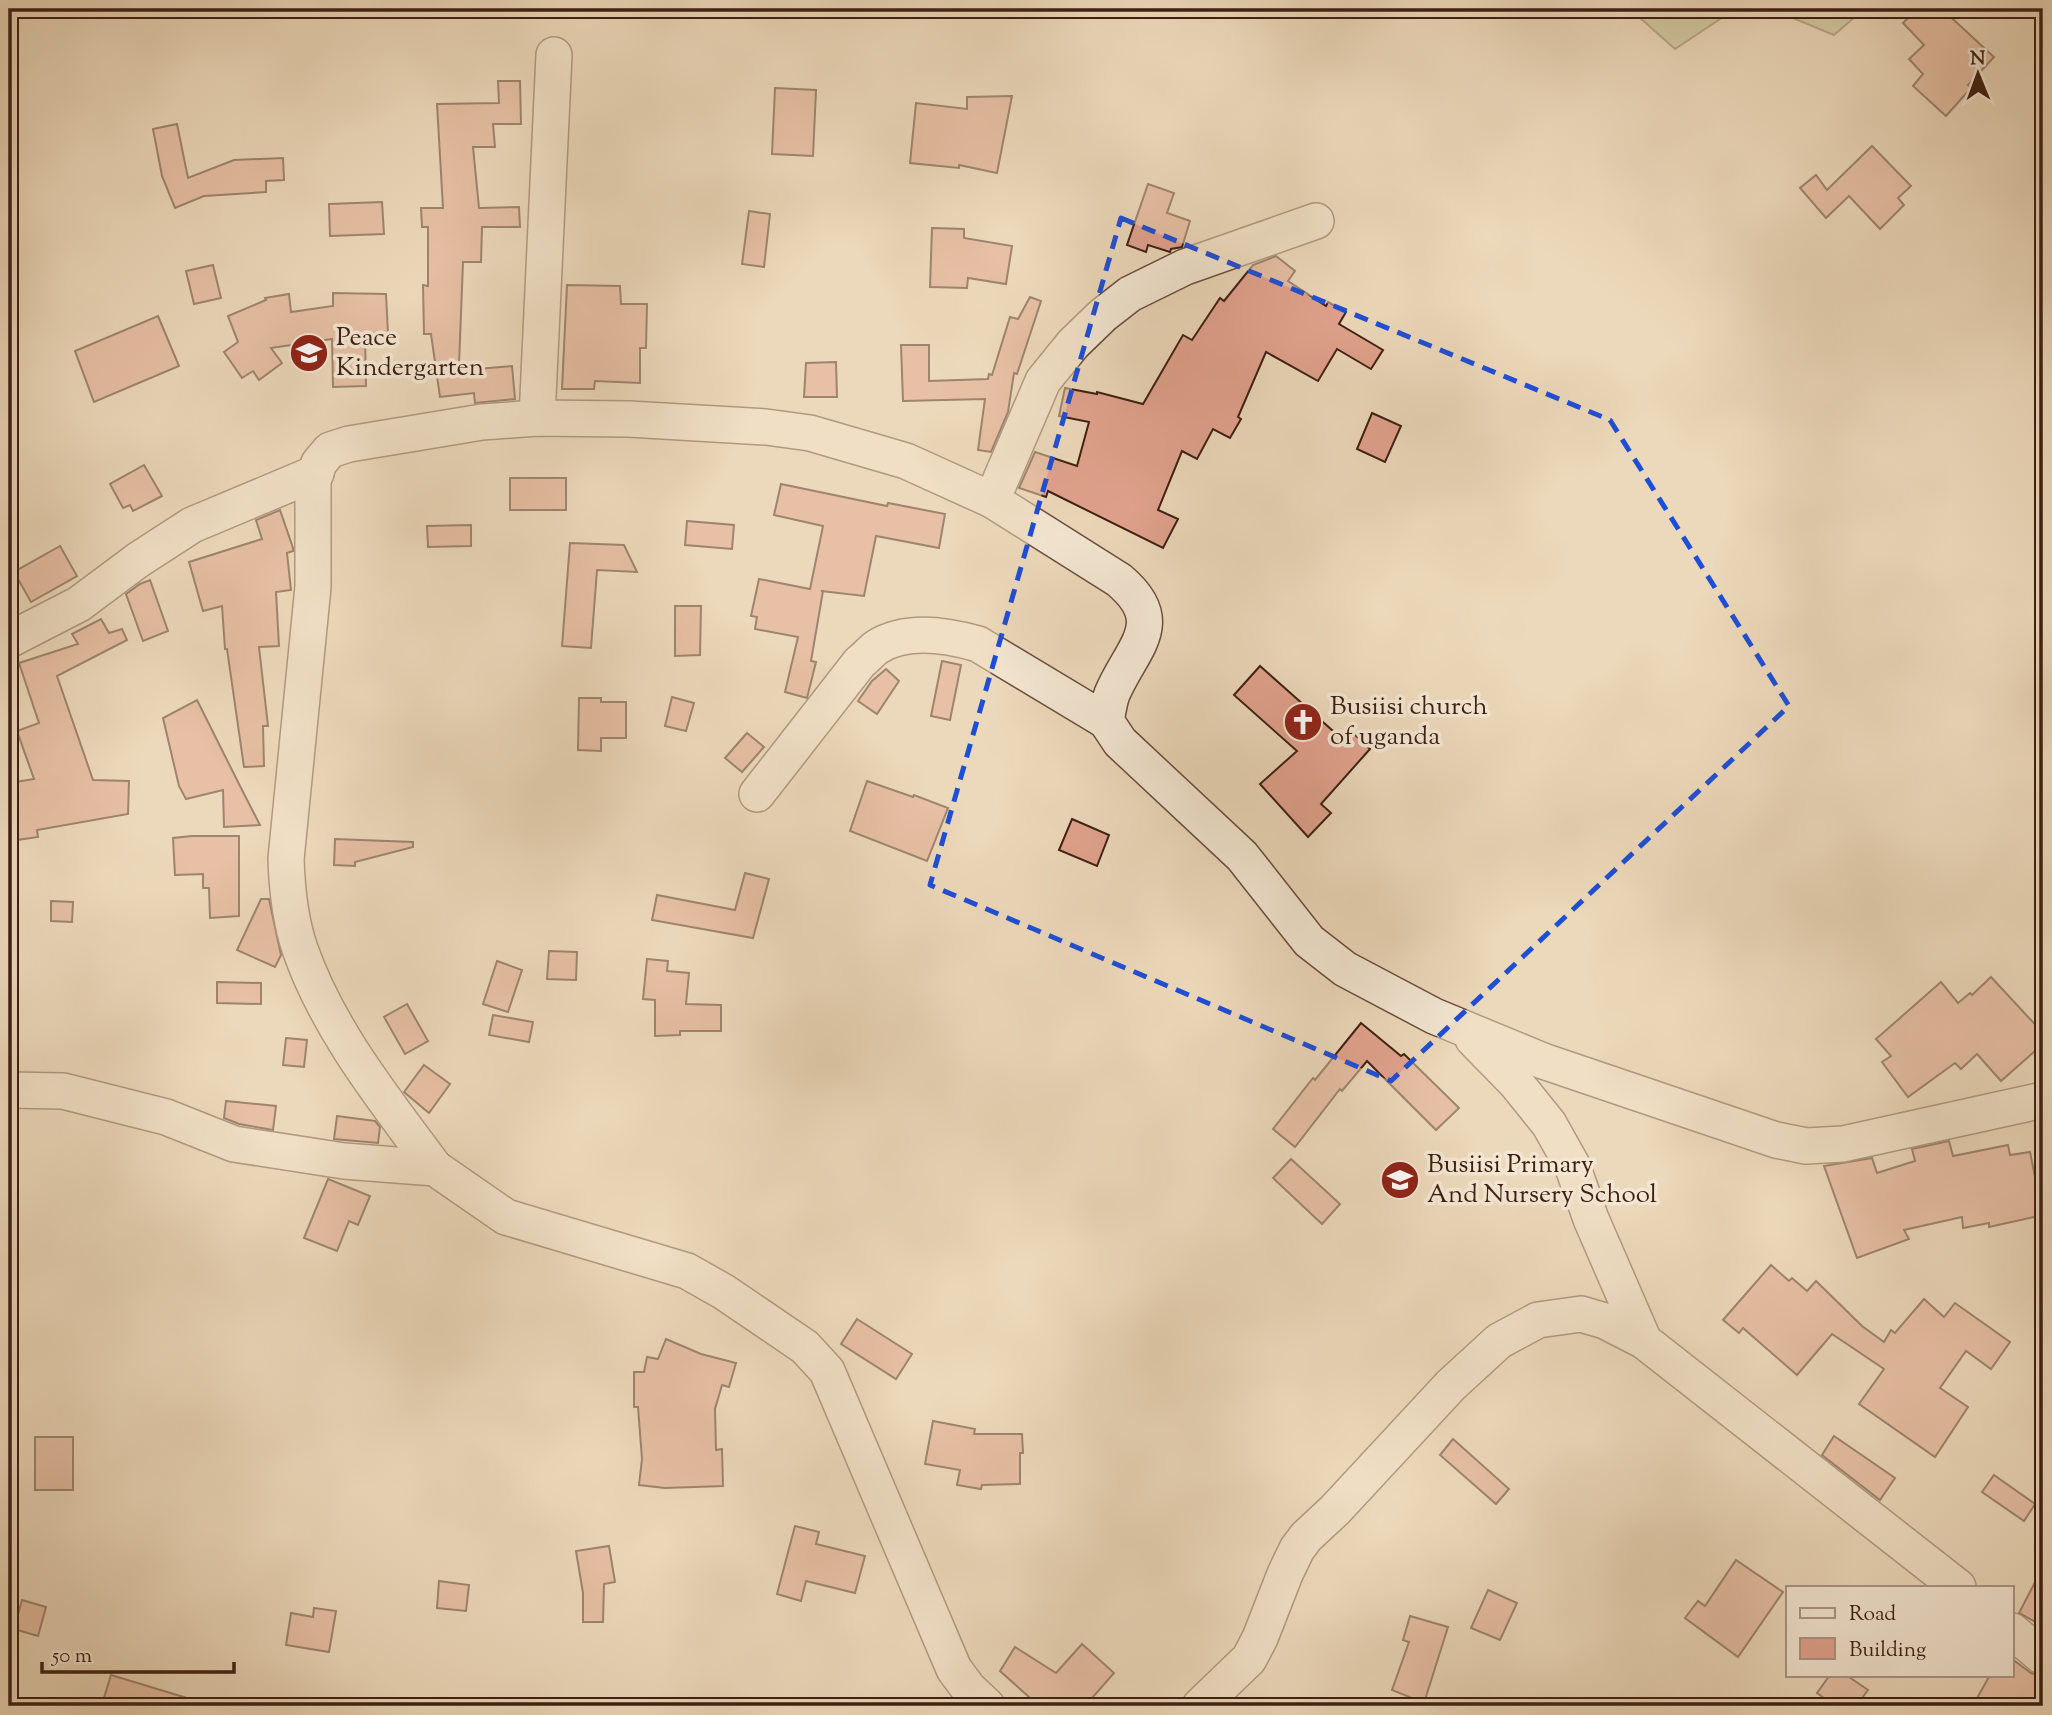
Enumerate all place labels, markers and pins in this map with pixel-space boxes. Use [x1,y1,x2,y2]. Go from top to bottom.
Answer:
place label: Peace Kindergarten [336,320,484,387]
school or university icon: Peace Kindergarten [288,332,330,374]
place label: Busiisi church of uganda [1330,689,1488,756]
church icon: Busiisi church of uganda [1282,701,1324,743]
place label: Busiisi Primary And Nursery School [1427,1147,1657,1214]
school or university icon: Busiisi Primary And Nursery School [1379,1159,1421,1201]

